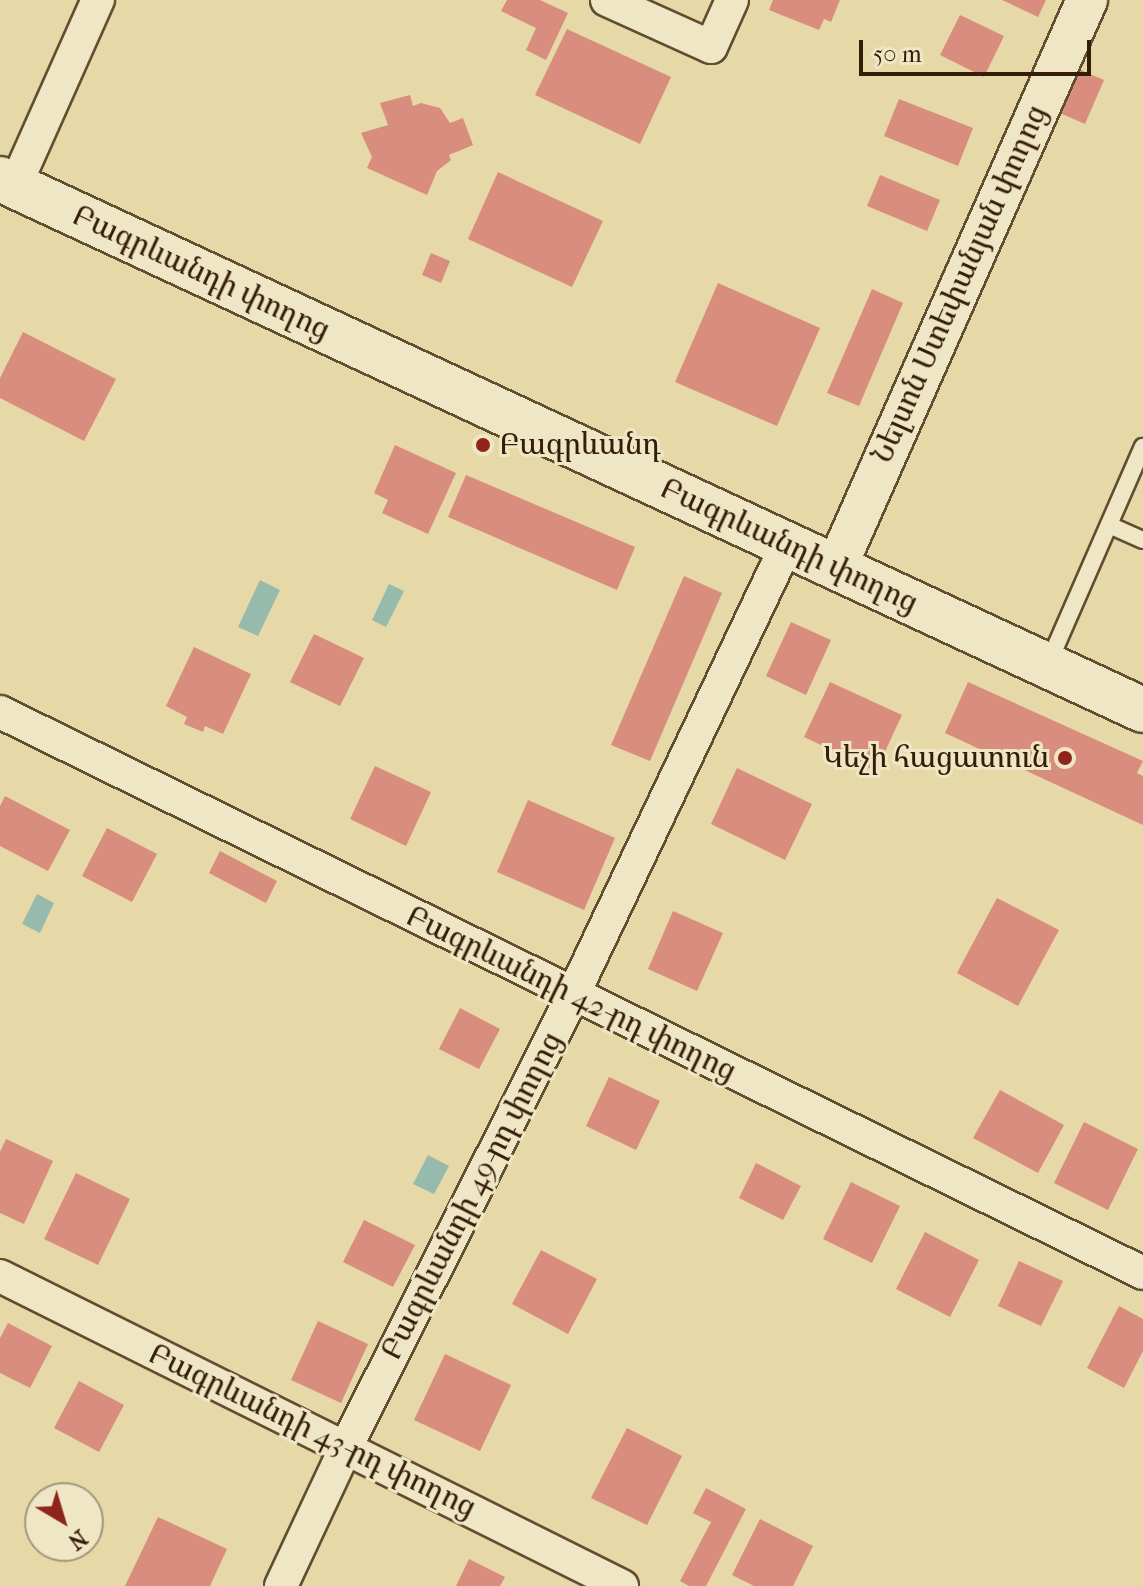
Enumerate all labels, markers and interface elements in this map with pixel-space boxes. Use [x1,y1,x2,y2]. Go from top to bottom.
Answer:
scale bar [863,24,1095,74]
text: 50 m [873,40,922,68]
street label: Նելսոն Ստեփանյան փողոց [865,99,1055,469]
street label: Բագրևանդի փողոց [66,197,336,349]
place label: Բագրևանդ [499,427,661,463]
marker: Բագրևանդ [474,436,492,454]
street label: Բագրևանդի փողոց [654,470,924,622]
place label: Կեչի հացատուն [823,740,1049,776]
marker: Կեչի հացատուն [1056,749,1074,767]
street label: Բագրևանդի 42-րդ փողոց [400,898,742,1090]
street label: Բագրևանդի 49-րդ փողոց [374,1026,570,1366]
street label: Բագրևանդի 43-րդ փողոց [142,1336,482,1526]
north arrow [24,1482,104,1562]
text: N [63,1524,92,1555]

